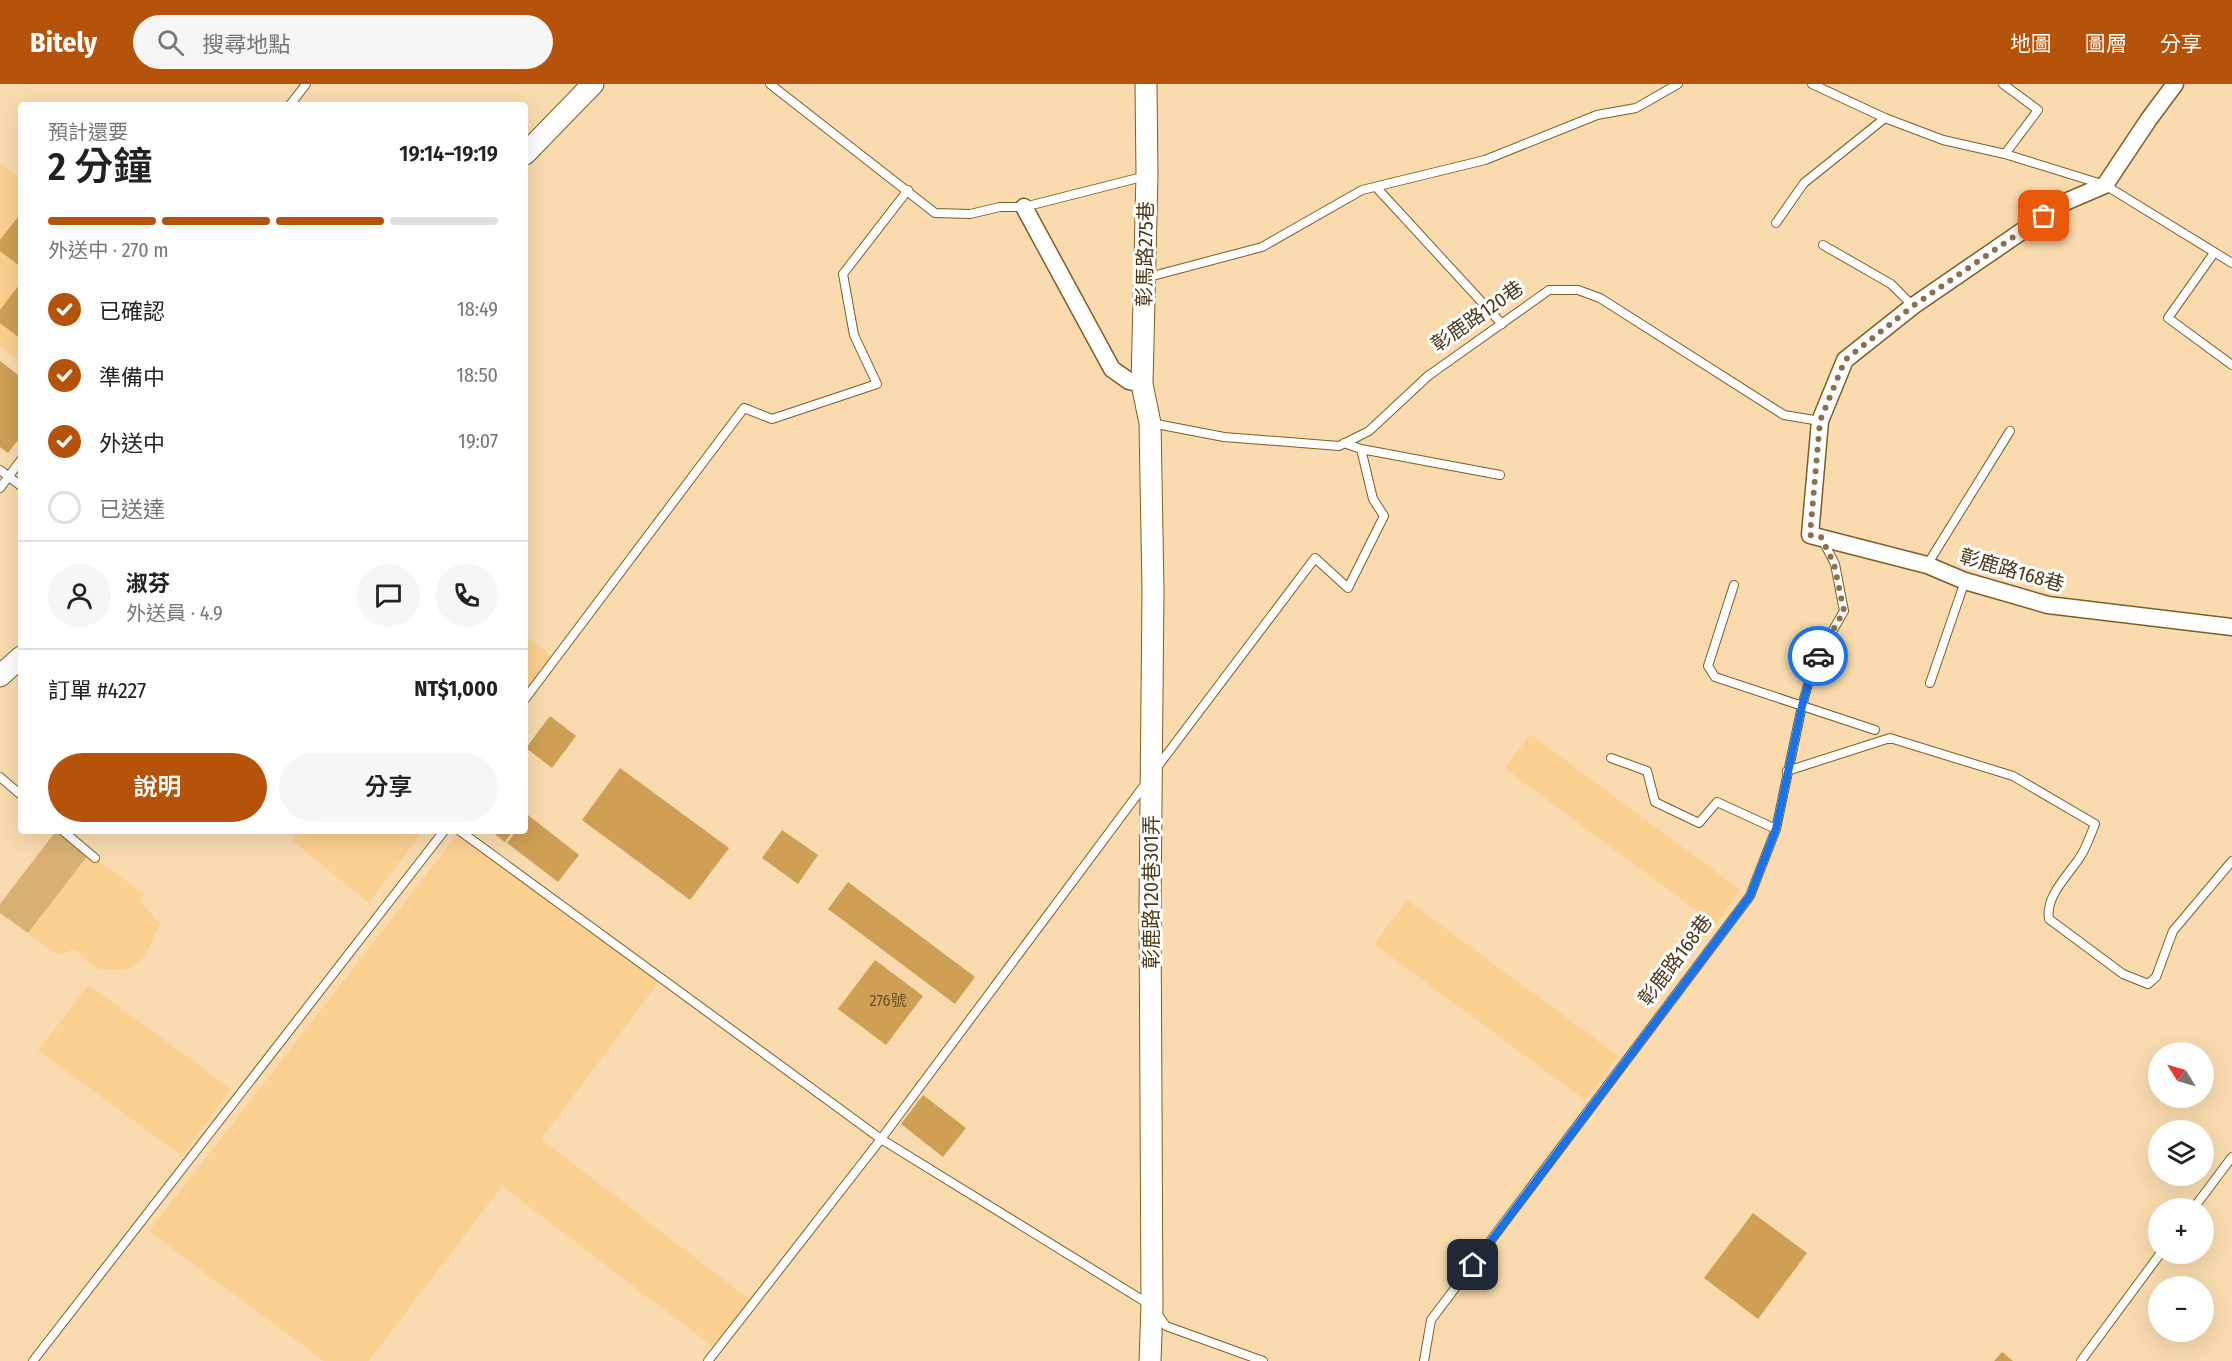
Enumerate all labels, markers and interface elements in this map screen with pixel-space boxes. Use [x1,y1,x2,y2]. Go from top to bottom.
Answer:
search box [133,15,553,69]
text: Bitely [30,26,97,59]
icon: search [154,26,187,59]
text: 搜尋地點 [202,31,290,58]
text: 地圖 [2010,31,2052,57]
text: 圖層 [2085,31,2127,57]
text: 分享 [2160,31,2202,57]
text: 預計還要 [48,120,128,144]
text: 19:14–19:19 [399,140,498,167]
text: 2 分鐘 [48,144,152,190]
pin [2018,190,2069,241]
icon: bag [2027,199,2060,232]
street label: 彰馬路275巷 [1132,201,1158,307]
text: 外送中 · 270 m [48,238,169,262]
street label: 彰鹿路120巷 [1426,275,1528,357]
icon: check [48,293,81,326]
text: 18:49 [457,297,498,321]
text: 已確認 [99,298,165,325]
icon: check [48,359,81,392]
text: 18:50 [456,363,498,387]
text: 準備中 [99,364,165,391]
icon: check [48,425,81,458]
text: 19:07 [458,429,498,453]
text: 外送中 [99,430,165,457]
text: 已送達 [99,496,165,523]
street label: 彰鹿路168巷 [1957,544,2067,596]
button: person [48,564,111,627]
button: chat [357,564,420,627]
button: phone [435,564,498,627]
text: 淑芬 [126,570,170,597]
text: 外送員 · 4.9 [126,601,223,625]
courier [1788,626,1848,686]
icon: car [1802,640,1835,673]
text: NT$1,000 [414,675,498,702]
text: 訂單 #4227 [48,677,146,704]
button: 說明 [48,753,267,822]
button: 分享 [279,753,498,822]
street label: 彰鹿路120巷301弄 [1139,815,1163,969]
street label: 彰鹿路168巷 [1633,910,1717,1010]
house number: 276號 [870,991,907,1010]
north arrow [2148,1042,2214,1108]
map controls [2148,1042,2214,1342]
button: layers [2148,1120,2214,1186]
button: + [2148,1198,2214,1264]
pin [1447,1239,1498,1290]
icon: home [1456,1248,1489,1281]
button: − [2148,1276,2214,1342]

